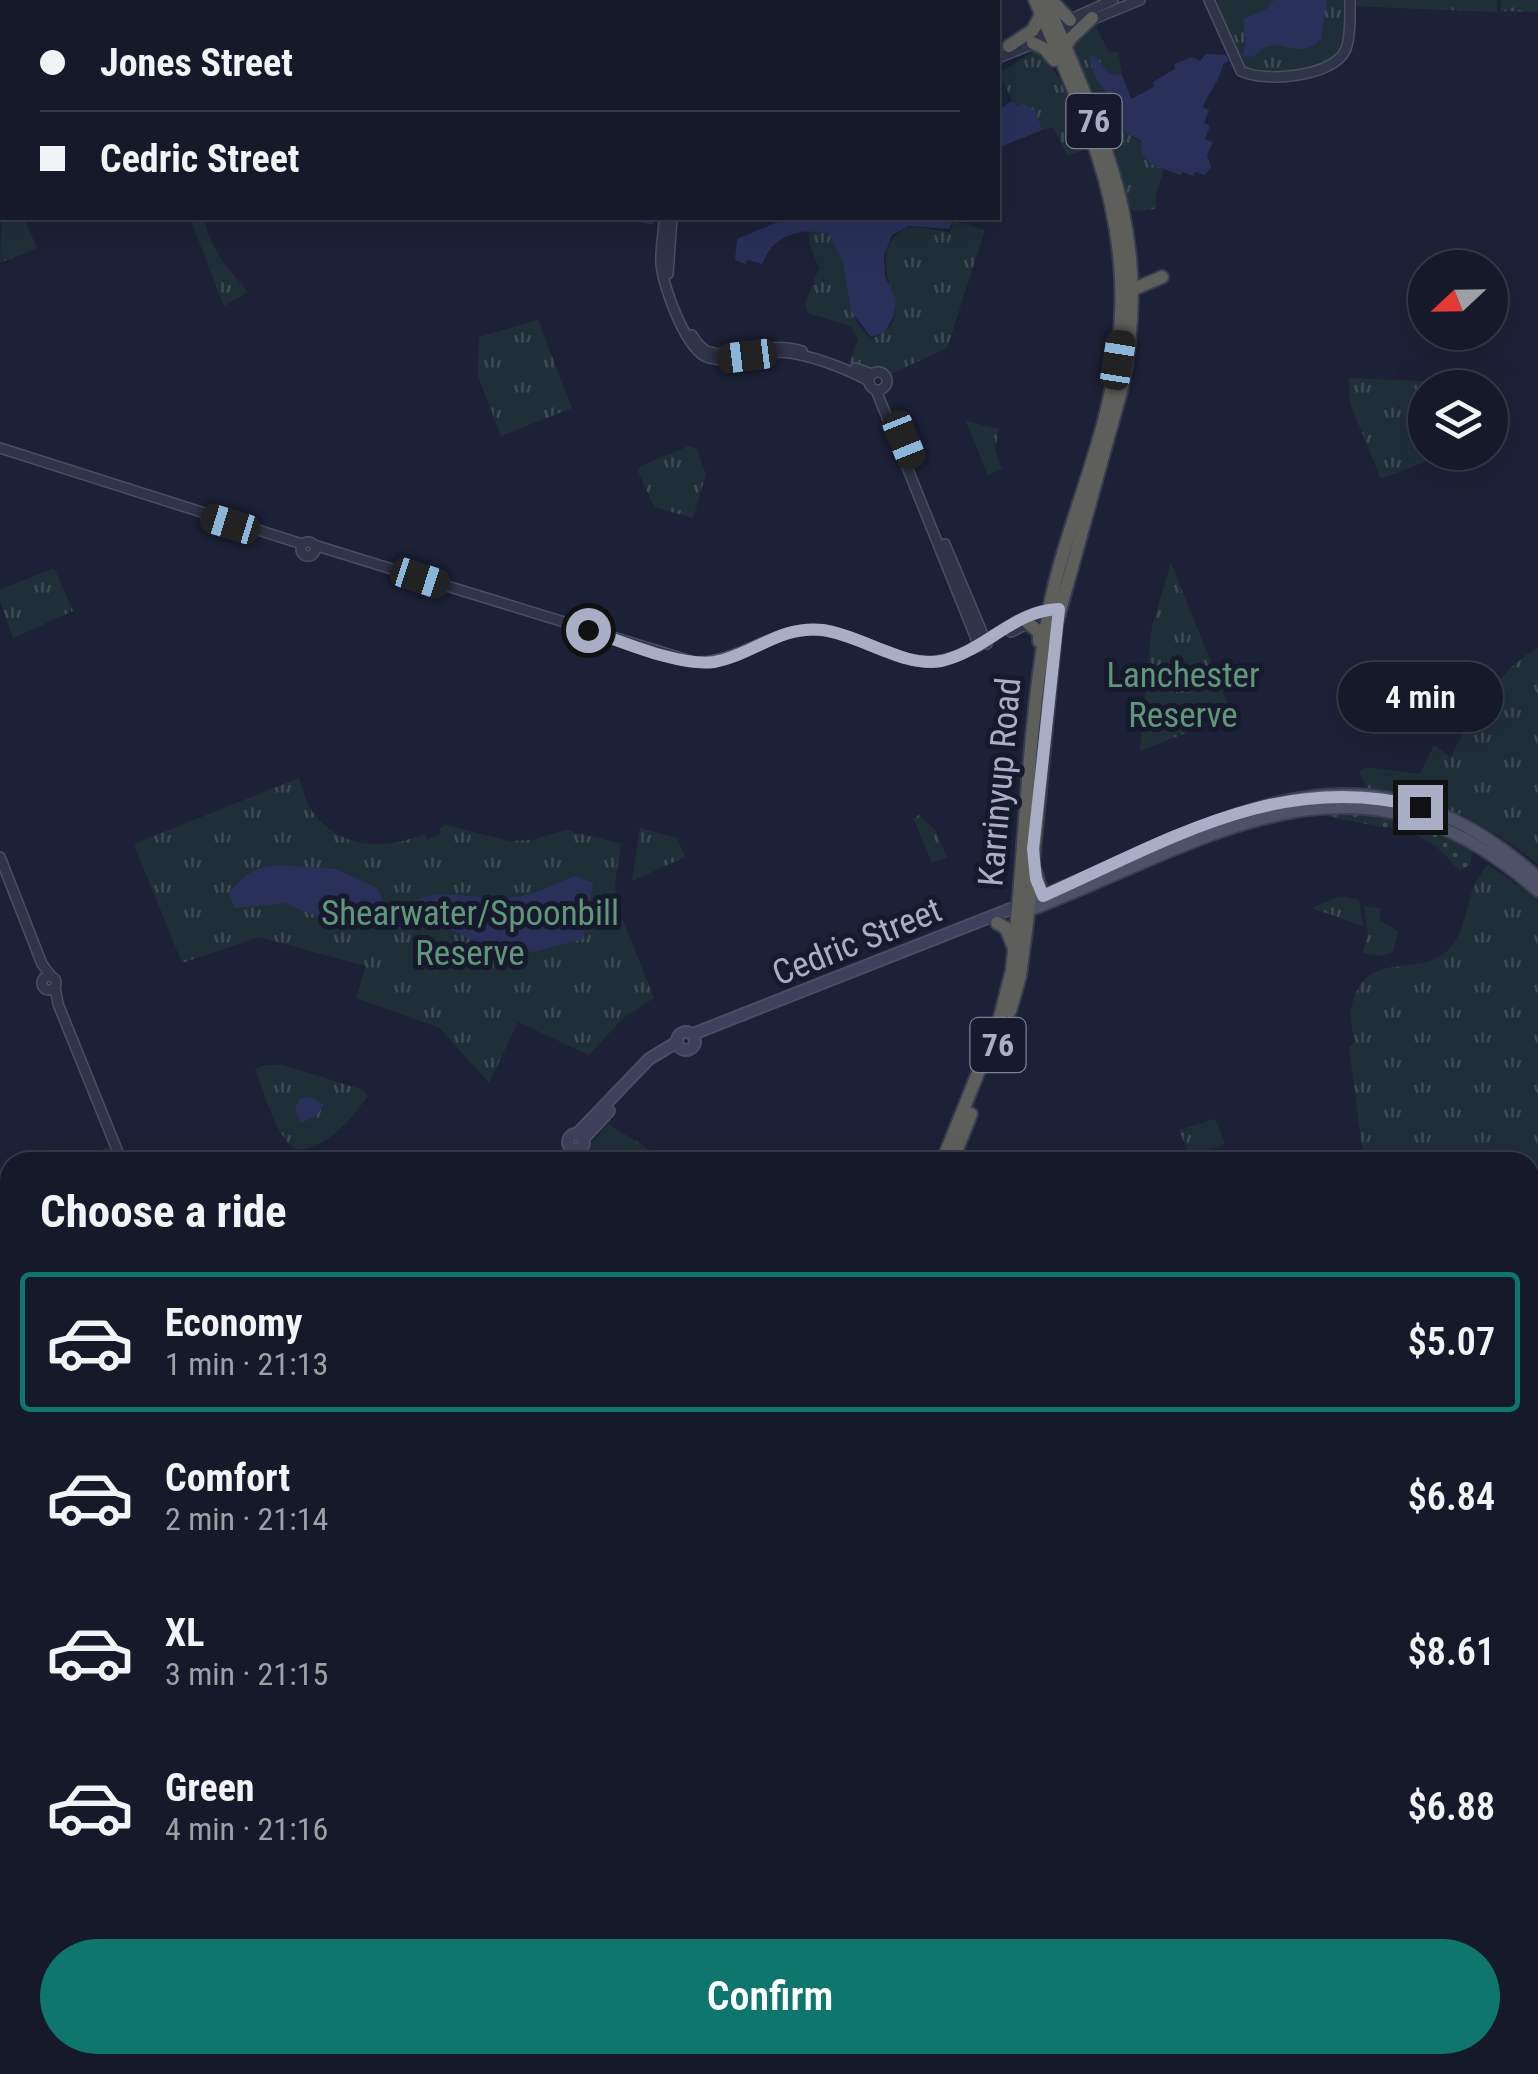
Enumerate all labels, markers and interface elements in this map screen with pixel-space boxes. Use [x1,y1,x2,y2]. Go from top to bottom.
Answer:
text: Jones Street [100,41,293,85]
road number: 76 [1066,94,1122,148]
text: Cedric Street [100,137,299,181]
north arrow [1408,250,1508,350]
map controls [1408,250,1508,470]
car [1098,328,1138,392]
car [715,337,779,375]
button: layers [1408,370,1508,470]
car [879,407,929,473]
car [197,501,263,547]
car [387,554,453,602]
route start [566,608,611,653]
park label: Lanchester Reserve [1106,655,1260,736]
callout: 4 min [1338,662,1502,732]
street label: Karrinyup Road [970,676,1030,888]
text: 4 min [1385,678,1456,716]
route end [1398,785,1443,830]
street label: Cedric Street [767,890,947,994]
park label: Shearwater/Spoonbill Reserve [321,893,619,974]
road number: 76 [970,1018,1026,1072]
text: Choose a ride [40,1185,287,1238]
icon: car [45,1297,135,1387]
text: Economy [165,1301,302,1345]
text: $5.07 [1408,1320,1495,1364]
text: 1 min · 21:13 [165,1345,328,1383]
icon: car [45,1452,135,1542]
text: Comfort [165,1456,290,1500]
text: $6.84 [1408,1475,1495,1519]
text: 2 min · 21:14 [165,1500,328,1538]
icon: car [45,1607,135,1697]
text: XL [165,1611,204,1655]
text: $8.61 [1408,1630,1495,1674]
text: 3 min · 21:15 [165,1655,328,1693]
icon: car [45,1762,135,1852]
text: Green [165,1766,255,1810]
text: $6.88 [1408,1785,1495,1829]
text: 4 min · 21:16 [165,1810,328,1848]
button: Confirm [40,1939,1500,2054]

